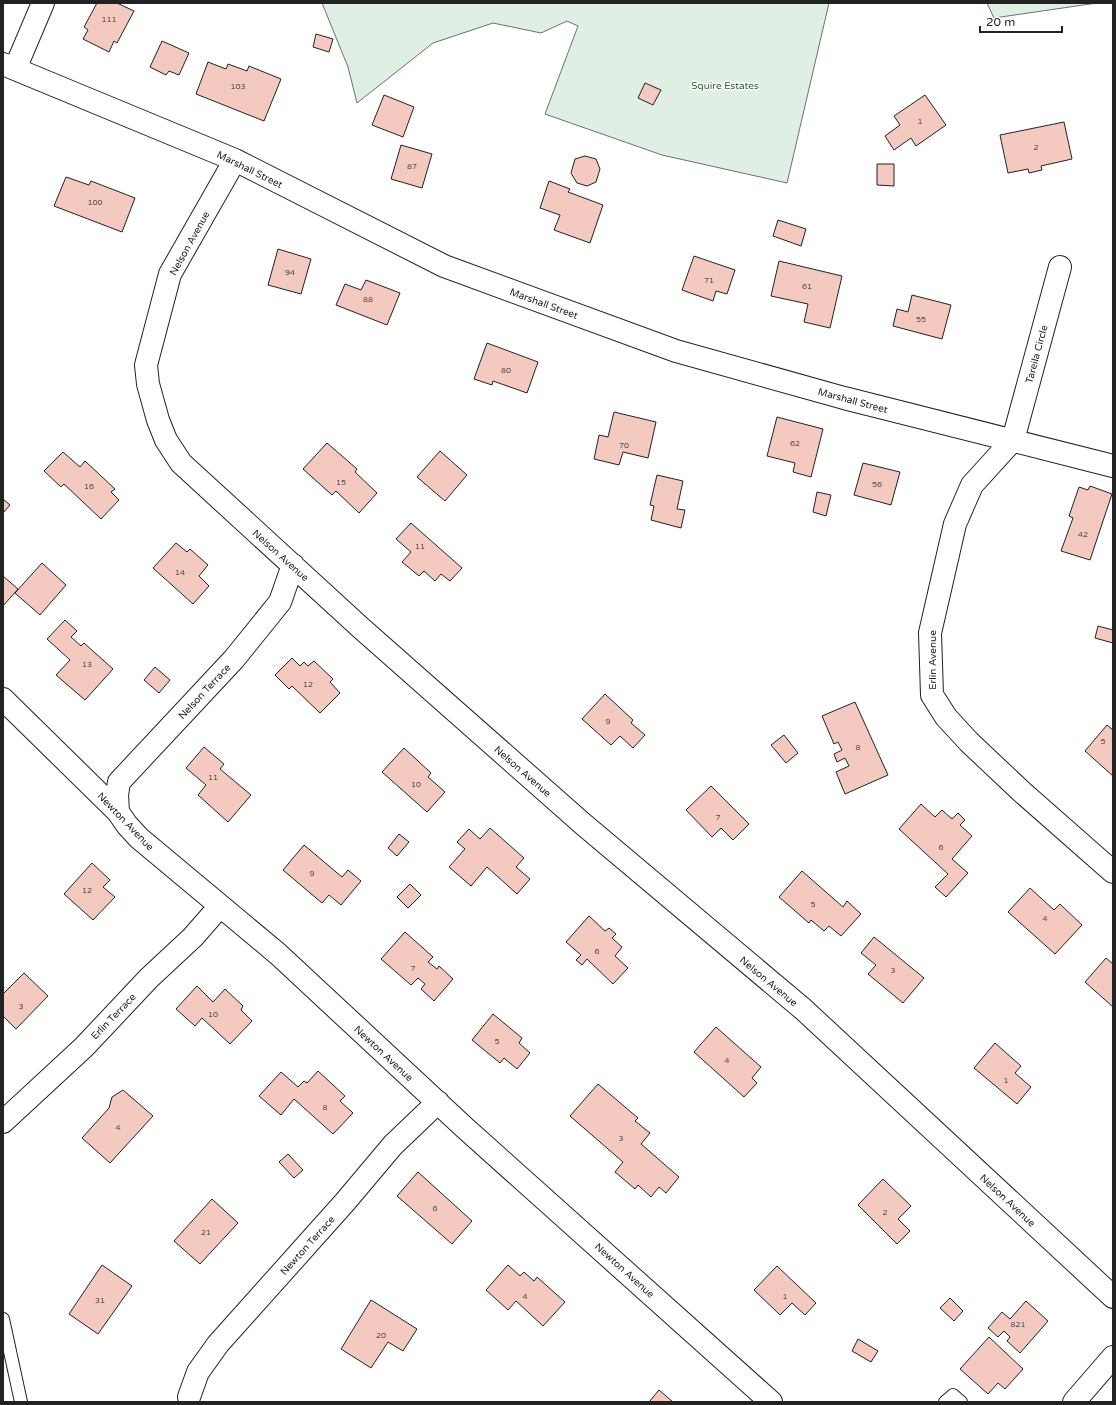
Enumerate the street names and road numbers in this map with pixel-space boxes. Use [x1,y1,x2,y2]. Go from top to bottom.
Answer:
street label: Marshall Street [215,149,285,191]
street label: Nelson Avenue [167,209,213,278]
street label: Marshall Street [508,286,580,322]
street label: Tareila Circle [1023,323,1051,385]
street label: Marshall Street [817,386,889,416]
street label: Nelson Avenue [250,527,311,584]
street label: Erlin Avenue [927,630,939,690]
street label: Nelson Terrace [176,661,234,722]
street label: Nelson Avenue [491,744,553,800]
street label: Newton Avenue [95,790,156,853]
street label: Nelson Avenue [737,954,800,1010]
street label: Erlin Terrace [89,991,139,1042]
street label: Newton Avenue [351,1023,415,1084]
street label: Nelson Avenue [977,1172,1038,1230]
street label: Newton Terrace [278,1213,338,1278]
street label: Newton Avenue [592,1241,657,1301]

